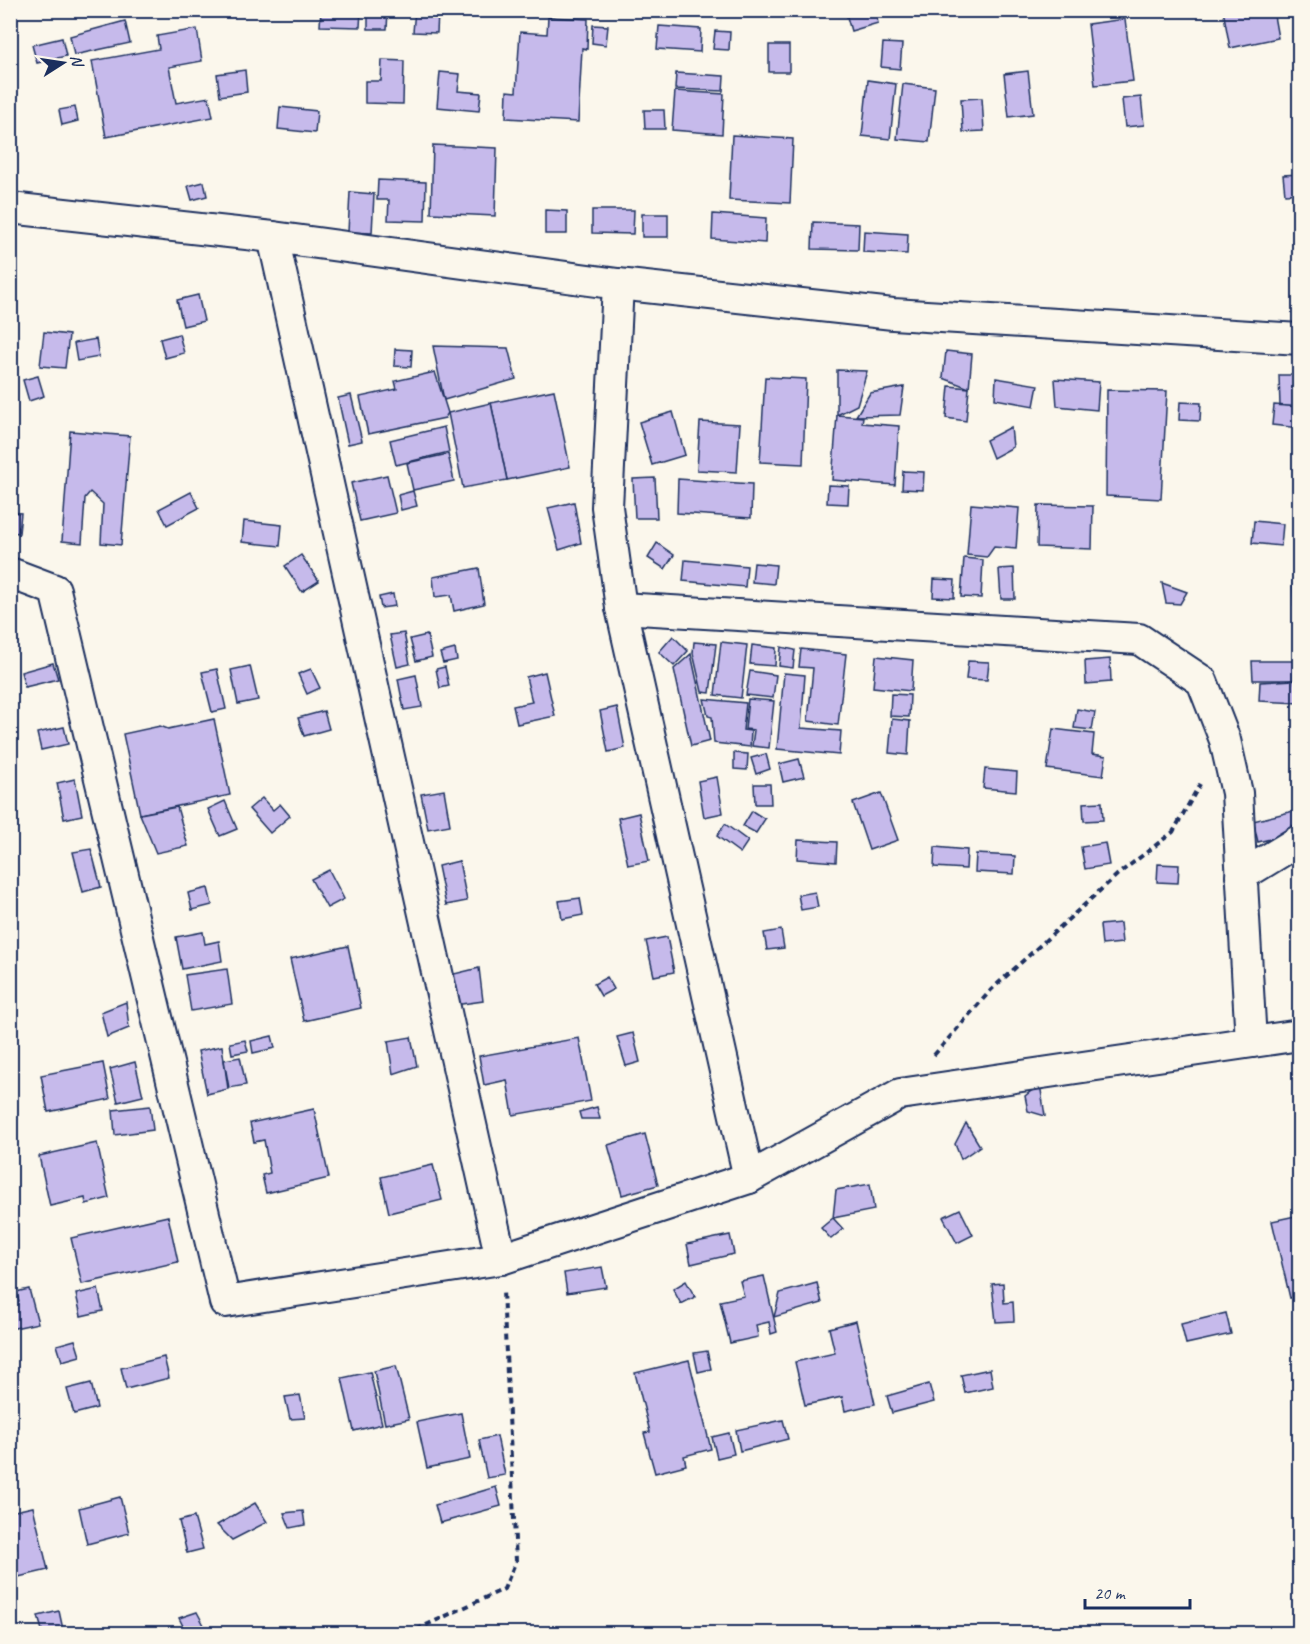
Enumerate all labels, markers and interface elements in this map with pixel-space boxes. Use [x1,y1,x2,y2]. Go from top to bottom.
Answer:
north arrow [33,33,93,93]
text: N [66,53,88,70]
scale bar [1085,1572,1190,1610]
text: 20 m [1094,1582,1127,1604]

